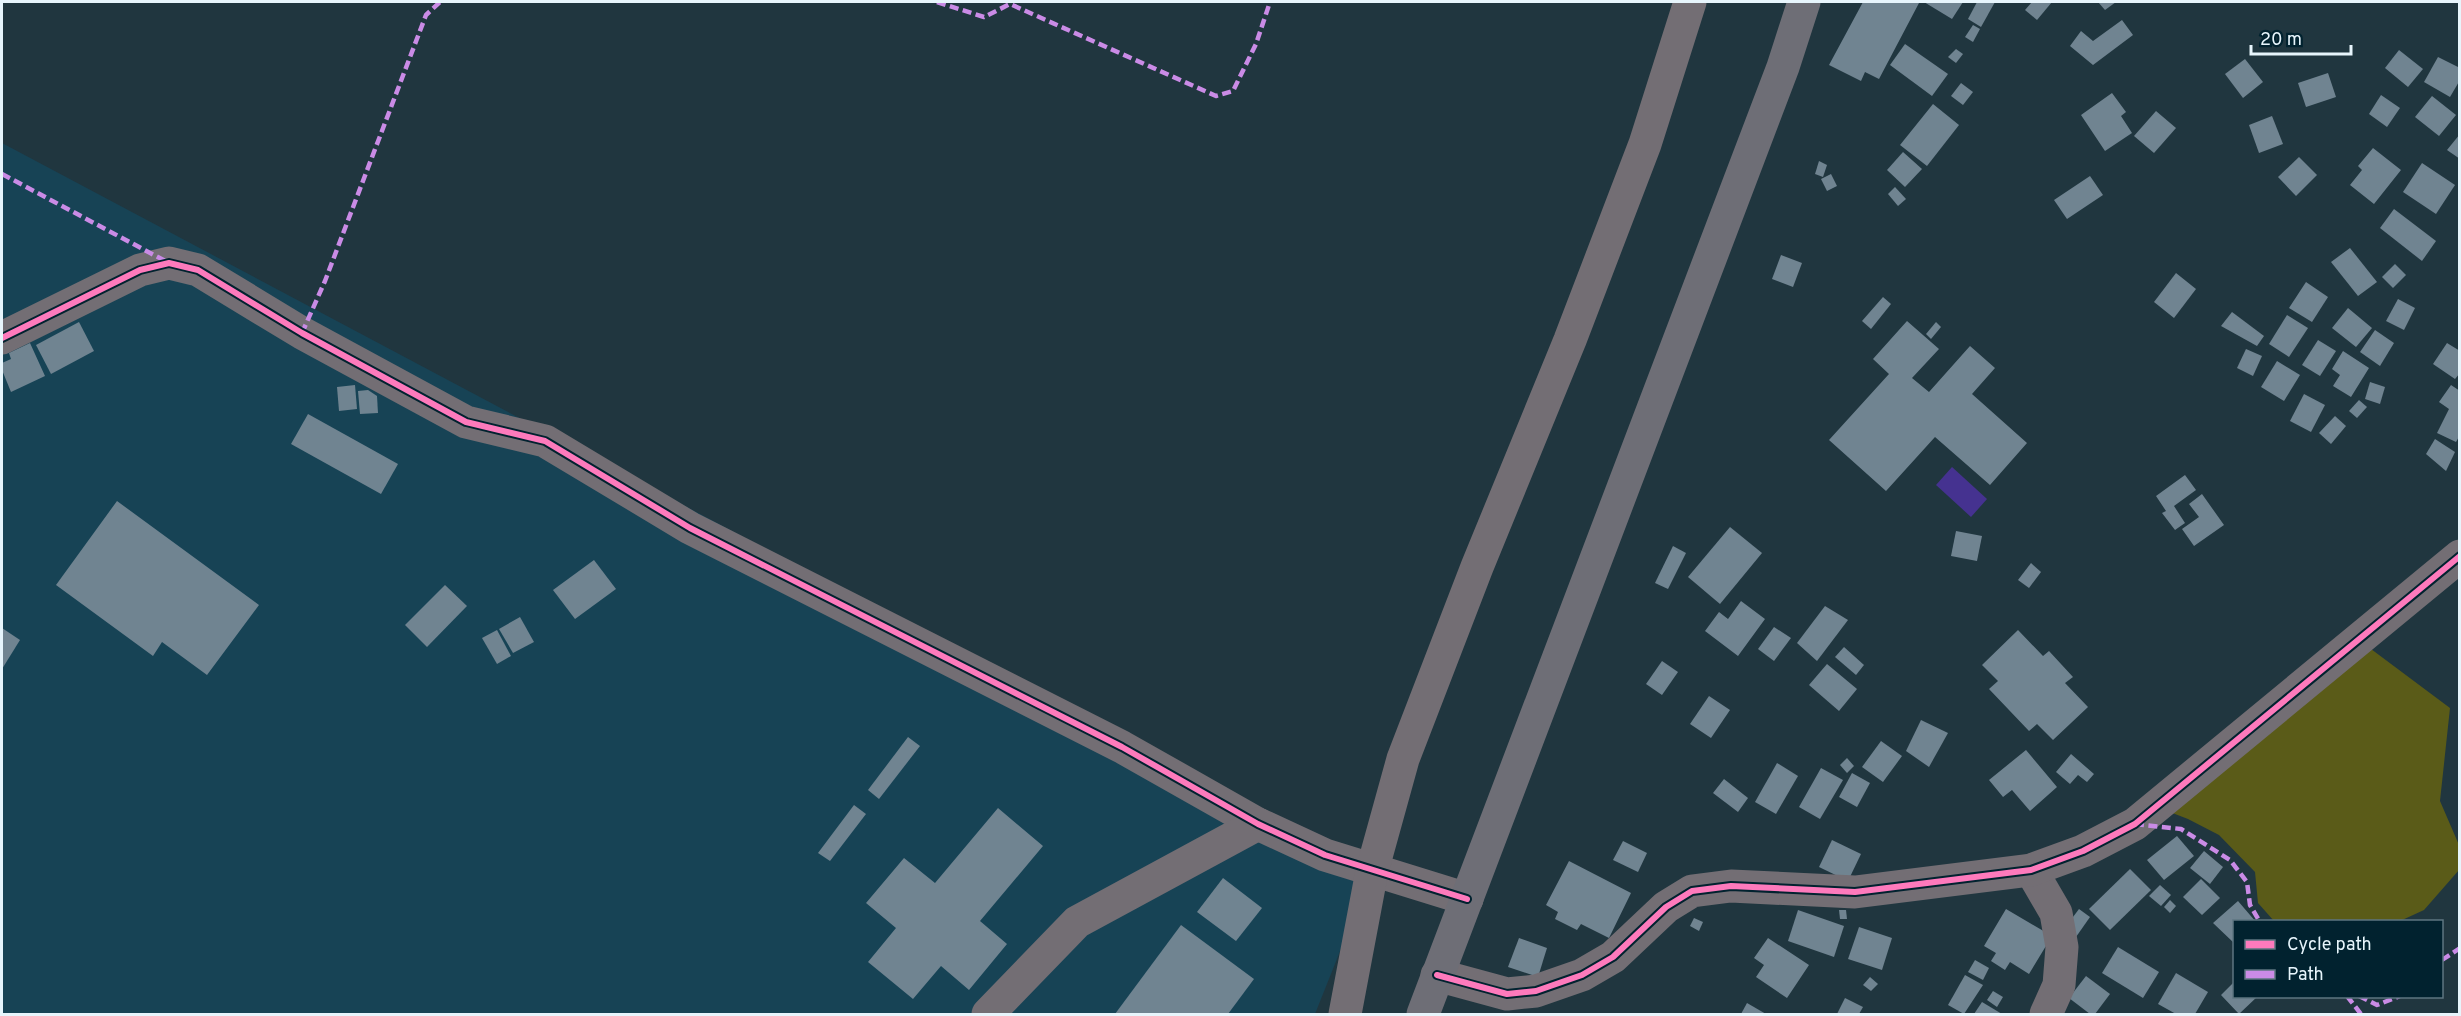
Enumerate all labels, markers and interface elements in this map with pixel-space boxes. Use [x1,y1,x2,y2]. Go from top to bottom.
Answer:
scale bar [2251,18,2352,56]
text: 20 m [2260,29,2302,52]
legend [2233,920,2443,998]
text: Cycle path [2287,934,2372,957]
text: Path [2287,964,2324,987]

